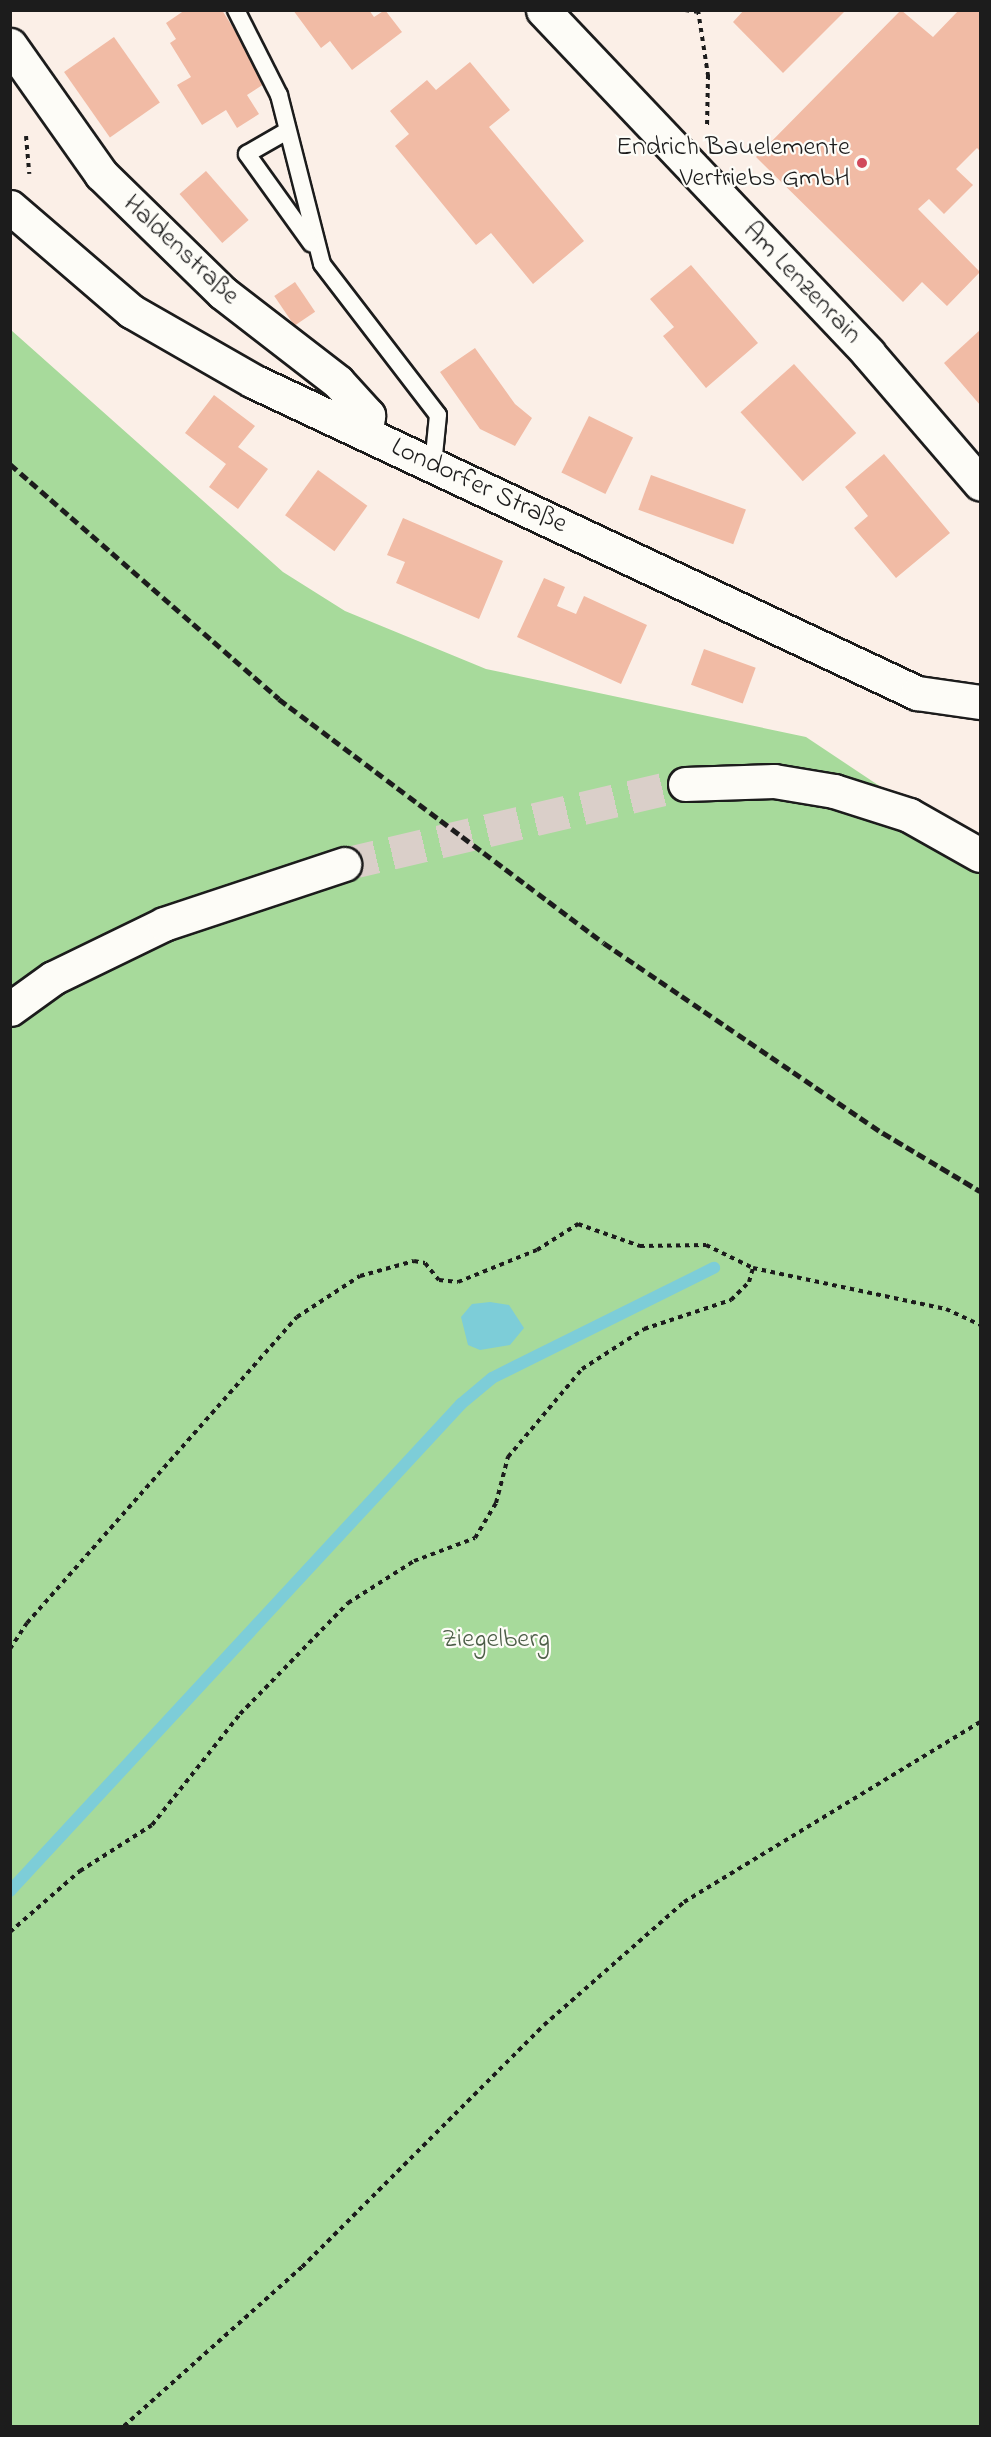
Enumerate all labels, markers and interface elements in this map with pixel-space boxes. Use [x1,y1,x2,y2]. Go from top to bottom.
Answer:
place label: Endrich Bauelemente Vertriebs GmbH [616,131,850,194]
marker: Endrich Bauelemente Vertriebs GmbH [855,156,869,170]
street label: Haldenstraße [116,188,246,312]
street label: Am Lenzenrain [736,215,868,351]
street label: Londorfer Straße [386,431,572,541]
park label: Ziegelberg [442,1624,550,1656]

